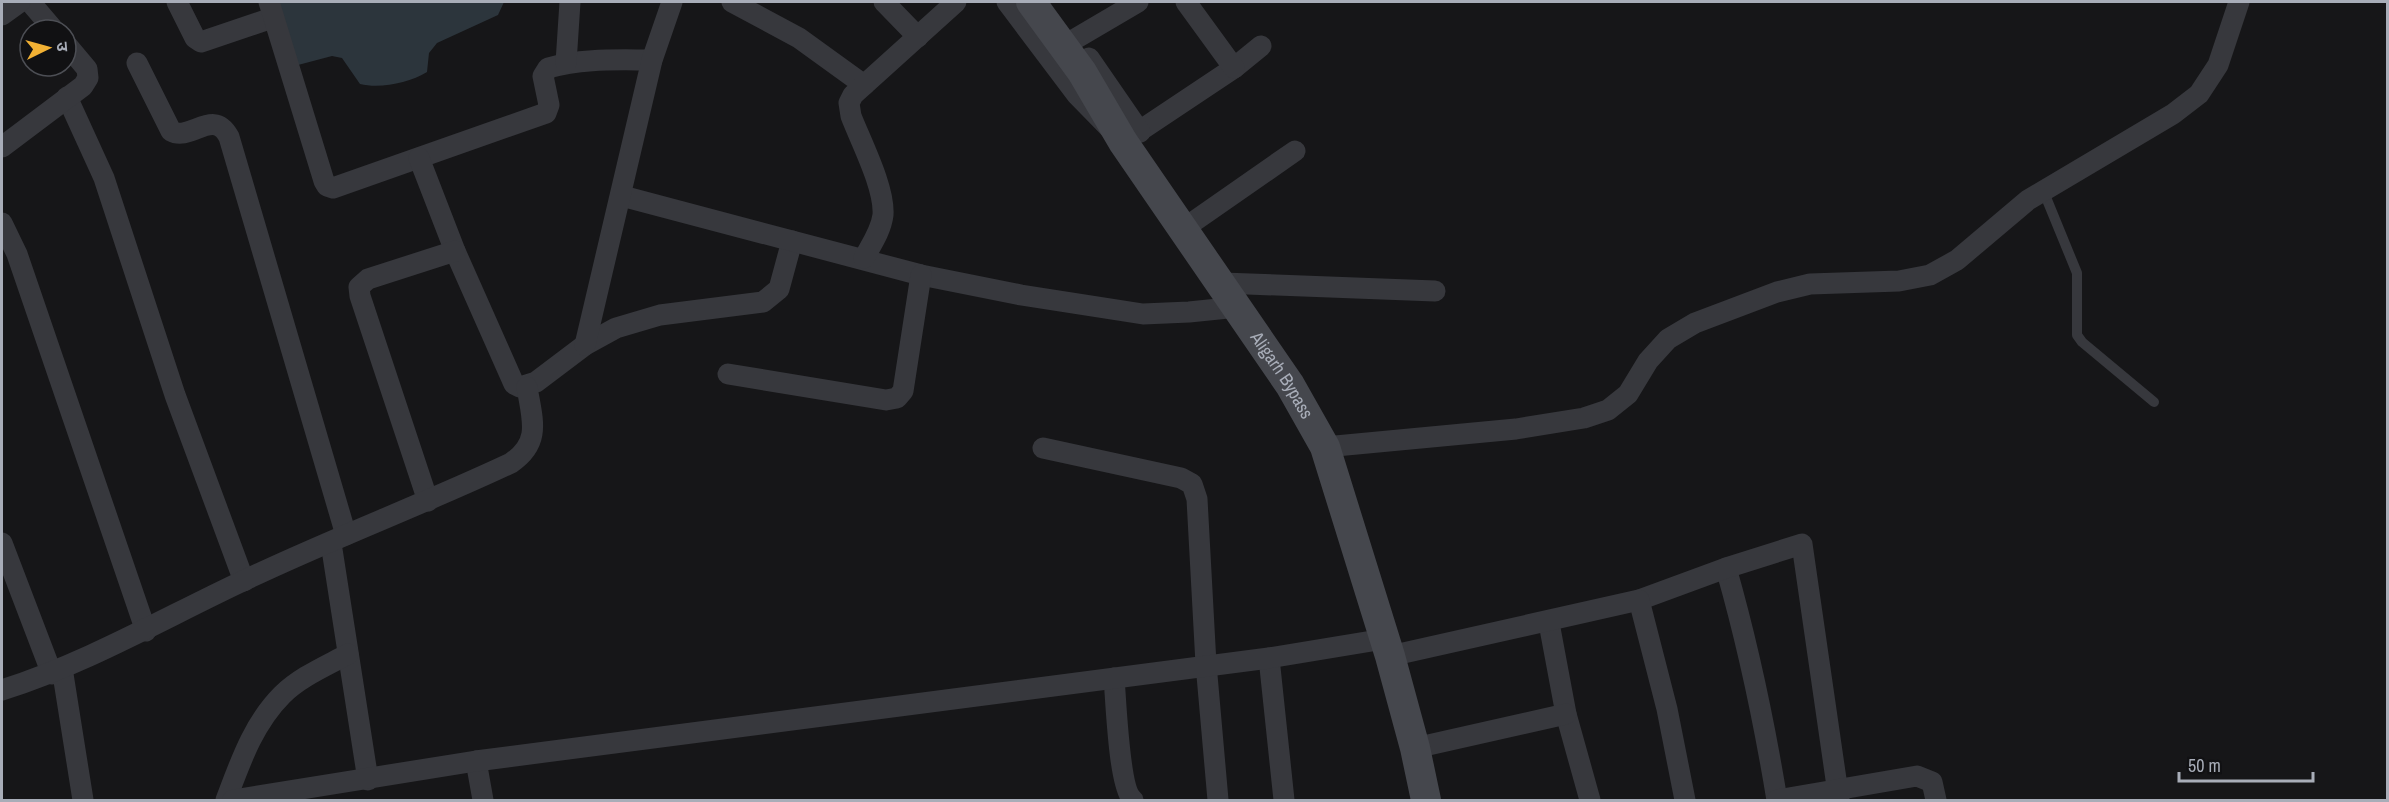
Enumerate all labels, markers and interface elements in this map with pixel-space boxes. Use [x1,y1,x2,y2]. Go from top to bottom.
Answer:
north arrow [18,18,78,78]
text: उ [52,41,74,53]
street label: Aligarh Bypass [1244,325,1320,423]
scale bar [2179,745,2312,783]
text: 50 m [2188,753,2221,778]

